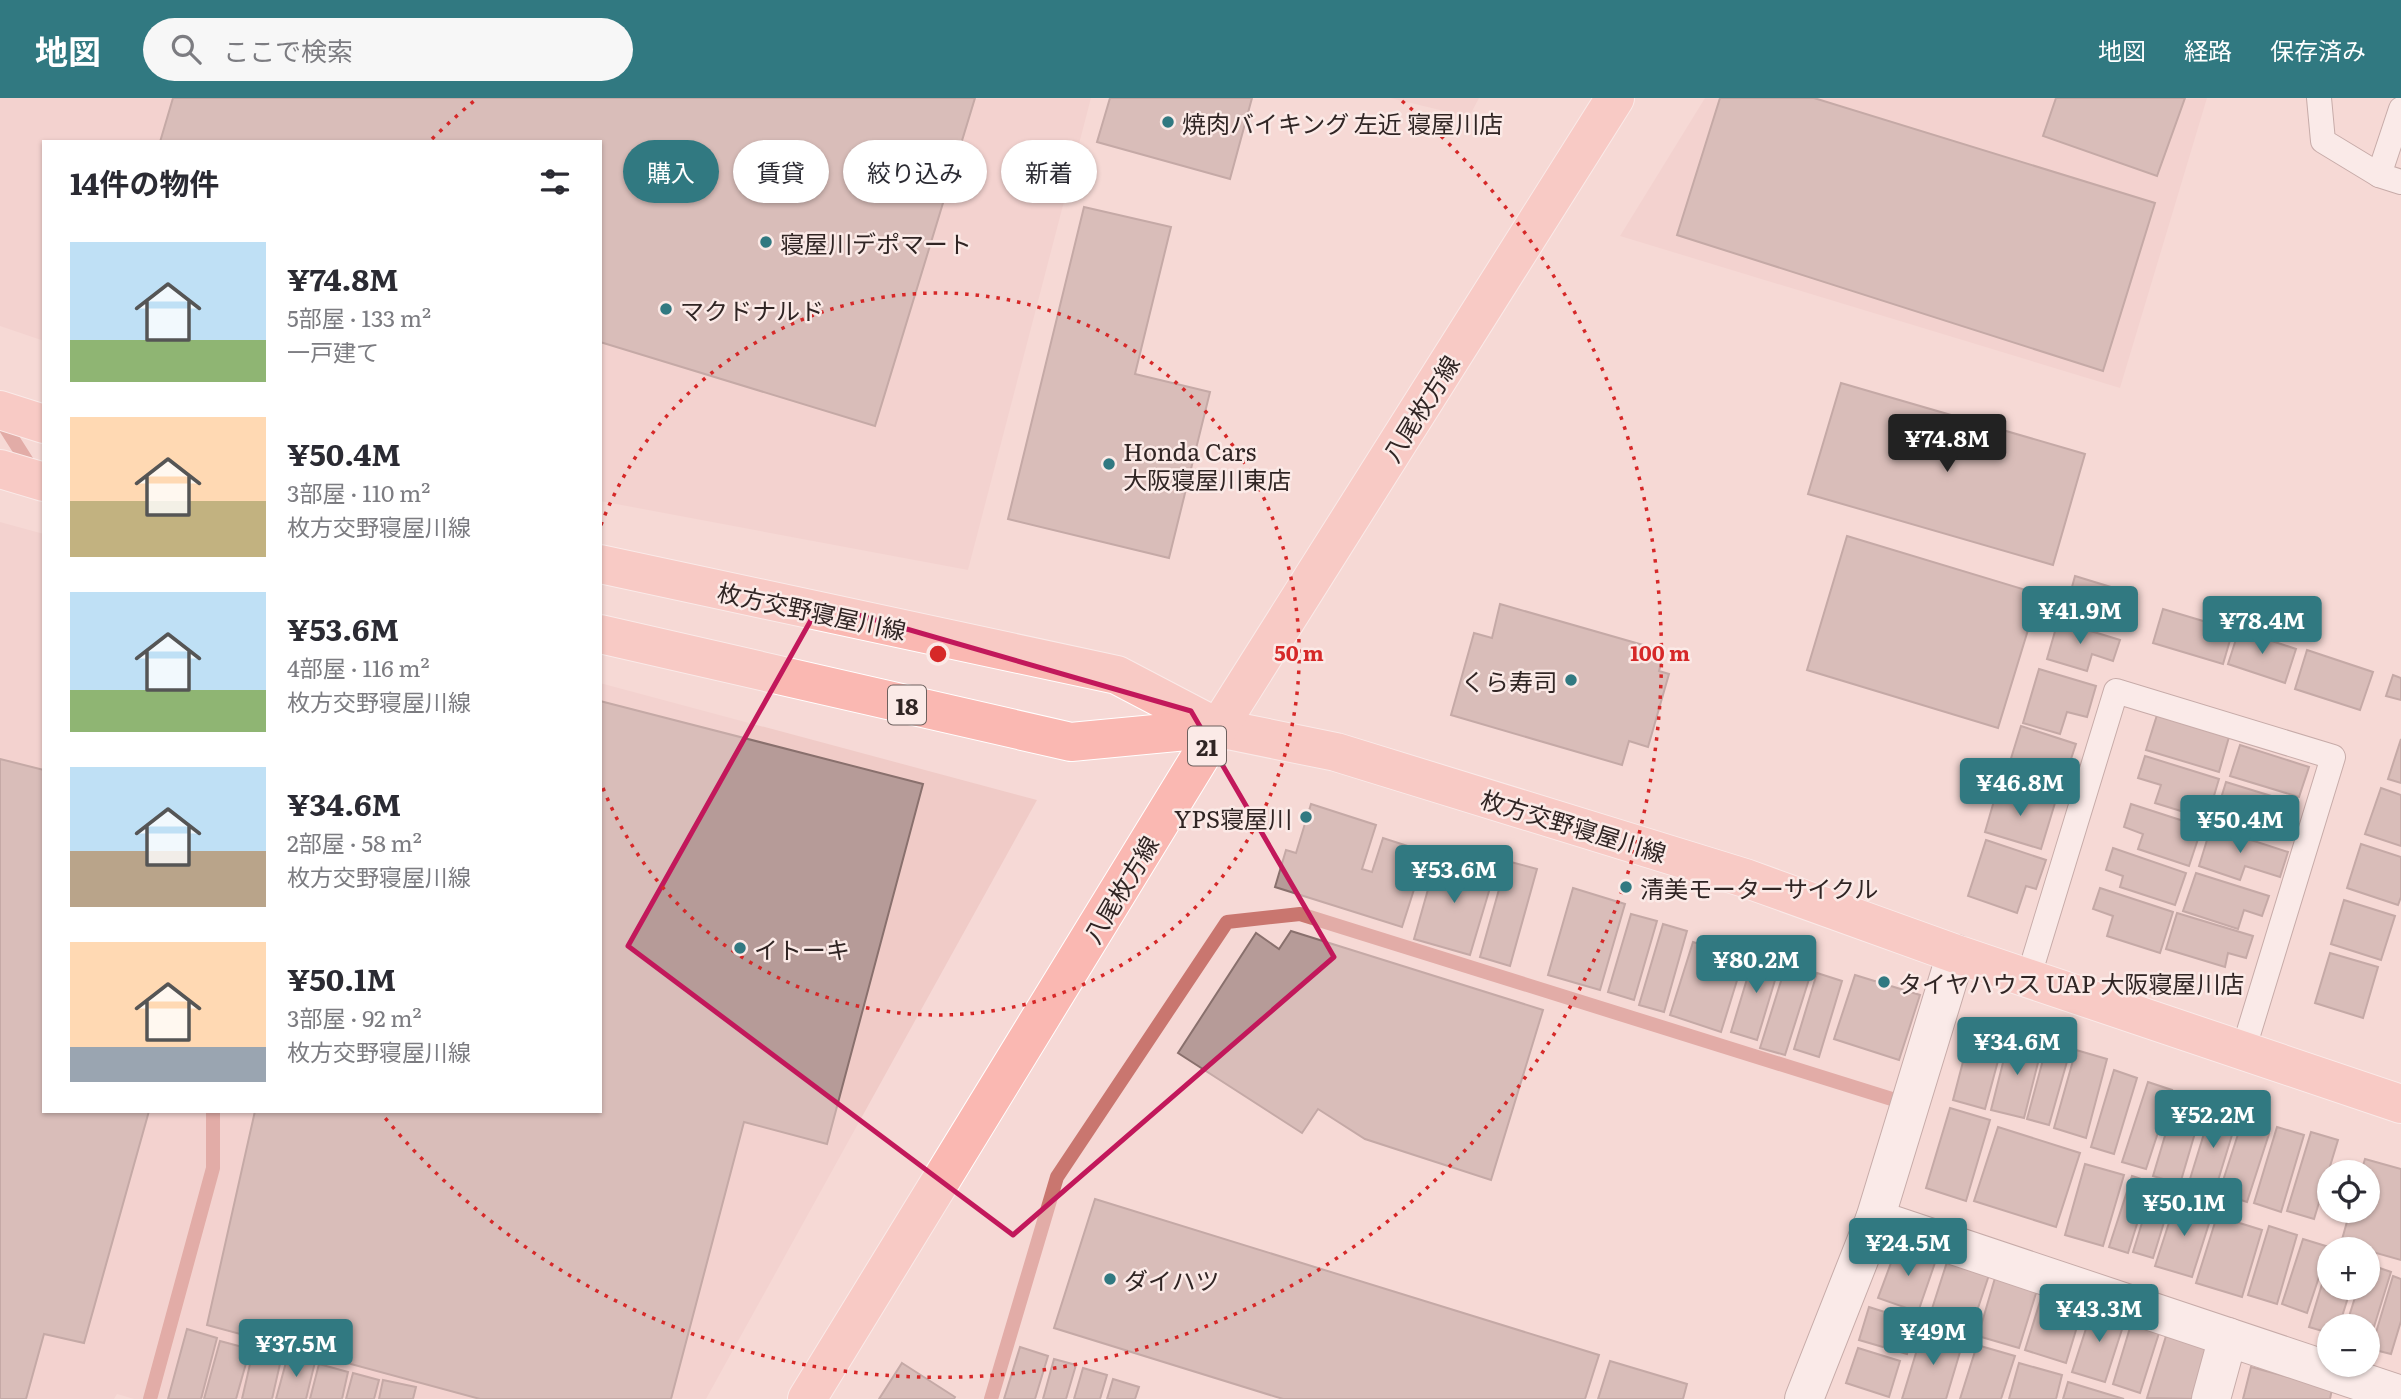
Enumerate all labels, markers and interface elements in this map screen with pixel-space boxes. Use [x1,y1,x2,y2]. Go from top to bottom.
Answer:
search box [143,18,633,81]
text: 地図 [35,25,101,74]
icon: search [167,30,205,68]
text: ここで検索 [223,30,353,69]
text: 地図 [2098,32,2146,67]
text: 経路 [2184,32,2232,67]
text: 保存済み [2270,32,2366,67]
place label: 焼肉バイキング 左近 寝屋川店 [1182,105,1503,140]
marker: 焼肉バイキング 左近 寝屋川店 [1160,114,1176,130]
chip: 購入 [623,140,719,203]
chip: 賃貸 [733,140,829,203]
chip: 絞り込み [843,140,987,203]
chip: 新着 [1001,140,1097,203]
text: 14件の物件 [70,160,219,204]
icon: filters [536,163,574,201]
place label: 寝屋川デポマート [780,225,972,260]
marker: 寝屋川デポマート [758,234,774,250]
text: ¥74.8M [287,256,399,300]
icon: home [126,270,210,354]
place label: マクドナルド [680,292,824,327]
text: 5部屋 · 133 m² [287,300,431,334]
marker: マクドナルド [658,301,674,317]
text: 一戸建て [287,334,379,368]
street label: 八尾枚方線 [1373,348,1467,468]
pin: ¥74.8M [1890,414,2004,474]
text: ¥74.8M [1904,420,1990,454]
text: ¥50.4M [287,431,401,475]
place label: Honda Cars 大阪寝屋川東店 [1123,433,1291,496]
icon: home [126,445,210,529]
marker: Honda Cars 大阪寝屋川東店 [1101,456,1117,472]
text: 3部屋 · 110 m² [287,475,430,509]
text: 枚方交野寝屋川線 [287,509,471,543]
street label: 枚方交野寝屋川線 [714,573,910,647]
pin: ¥41.9M [2023,587,2137,646]
text: ¥41.9M [2038,592,2122,626]
pin: ¥78.4M [2205,596,2319,656]
text: ¥78.4M [2219,602,2305,636]
text: ¥53.6M [287,606,399,650]
icon: home [126,620,210,704]
text: 50 m [1274,636,1324,667]
text: 100 m [1630,636,1690,667]
centre of rings [926,642,950,666]
text: 4部屋 · 116 m² [287,650,430,684]
place label: くら寿司 [1461,663,1557,698]
marker: くら寿司 [1563,672,1579,688]
text: 枚方交野寝屋川線 [287,684,471,718]
road number: 18 [888,685,926,724]
road number: 21 [1188,726,1226,766]
pin: ¥46.8M [1963,758,2077,818]
text: ¥46.8M [1976,764,2064,798]
street label: 枚方交野寝屋川線 [1477,780,1671,870]
text: ¥34.6M [287,781,401,825]
icon: home [126,795,210,879]
pin: ¥50.4M [2183,796,2297,855]
place label: YPS寝屋川 [1174,800,1292,835]
text: ¥50.4M [2196,801,2284,835]
marker: YPS寝屋川 [1298,809,1314,825]
text: 2部屋 · 58 m² [287,825,422,859]
street label: 八尾枚方線 [1074,829,1166,949]
pin: ¥53.6M [1397,846,1511,905]
text: ¥53.6M [1411,851,1497,885]
text: 枚方交野寝屋川線 [287,859,471,893]
place label: 清美モーターサイクル [1640,870,1878,905]
marker: 清美モーターサイクル [1618,879,1634,895]
place label: イトーキ [754,931,850,966]
pin: ¥80.2M [1699,936,1813,995]
marker: イトーキ [732,940,748,956]
text: ¥80.2M [1712,941,1800,975]
text: ¥50.1M [287,956,396,1000]
place label: タイヤハウス UAP 大阪寝屋川店 [1898,965,2244,1000]
icon: home [126,970,210,1054]
marker: タイヤハウス UAP 大阪寝屋川店 [1876,974,1892,990]
text: 3部屋 · 92 m² [287,1000,422,1034]
pin: ¥34.6M [1960,1018,2074,1077]
text: ¥34.6M [1973,1023,2061,1057]
text: 枚方交野寝屋川線 [287,1034,471,1068]
pin: ¥52.2M [2156,1090,2270,1150]
text: ¥52.2M [2171,1096,2255,1130]
map controls [2317,1160,2380,1377]
button: locate [2317,1160,2380,1223]
pin: ¥50.1M [2127,1178,2241,1238]
text: ¥50.1M [2142,1184,2226,1218]
pin: ¥24.5M [1851,1218,1965,1278]
text: ¥24.5M [1865,1224,1951,1258]
button: + [2317,1237,2380,1300]
place label: ダイハツ [1124,1262,1220,1297]
marker: ダイハツ [1102,1271,1118,1287]
pin: ¥43.3M [2042,1284,2156,1344]
text: ¥43.3M [2056,1290,2142,1324]
pin: ¥49M [1892,1308,1974,1367]
text: ¥49M [1900,1313,1966,1347]
button: − [2317,1314,2380,1377]
pin: ¥37.5M [239,1320,353,1379]
text: ¥37.5M [255,1325,337,1359]

